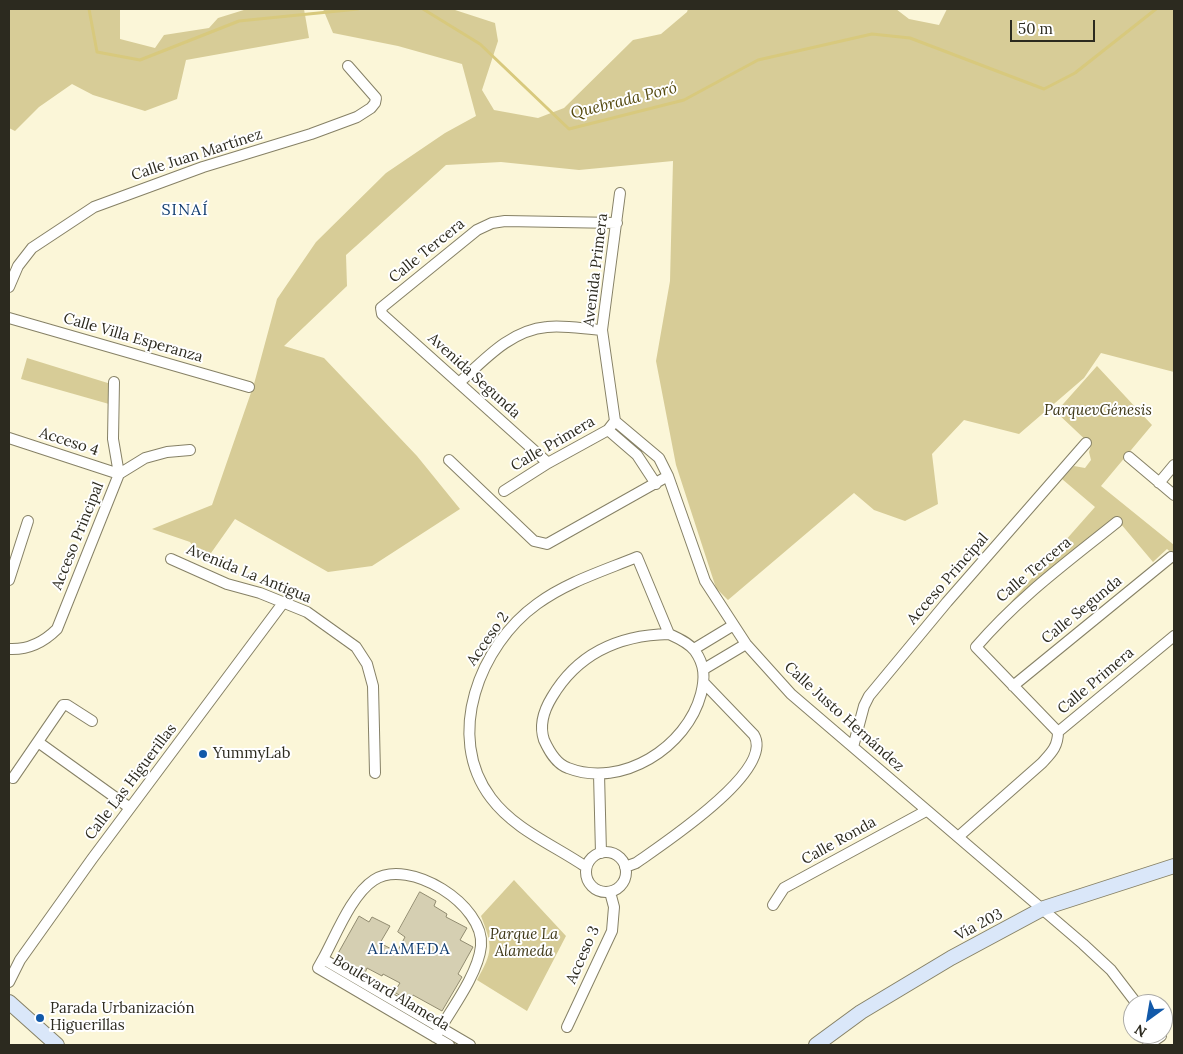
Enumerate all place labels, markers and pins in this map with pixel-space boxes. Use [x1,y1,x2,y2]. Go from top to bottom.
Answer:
place label: YummyLab [213,745,291,763]
marker: YummyLab [197,748,209,760]
place label: Parada Urbanización Higuerillas [50,1000,194,1035]
marker: Parada Urbanización Higuerillas [34,1012,46,1024]

